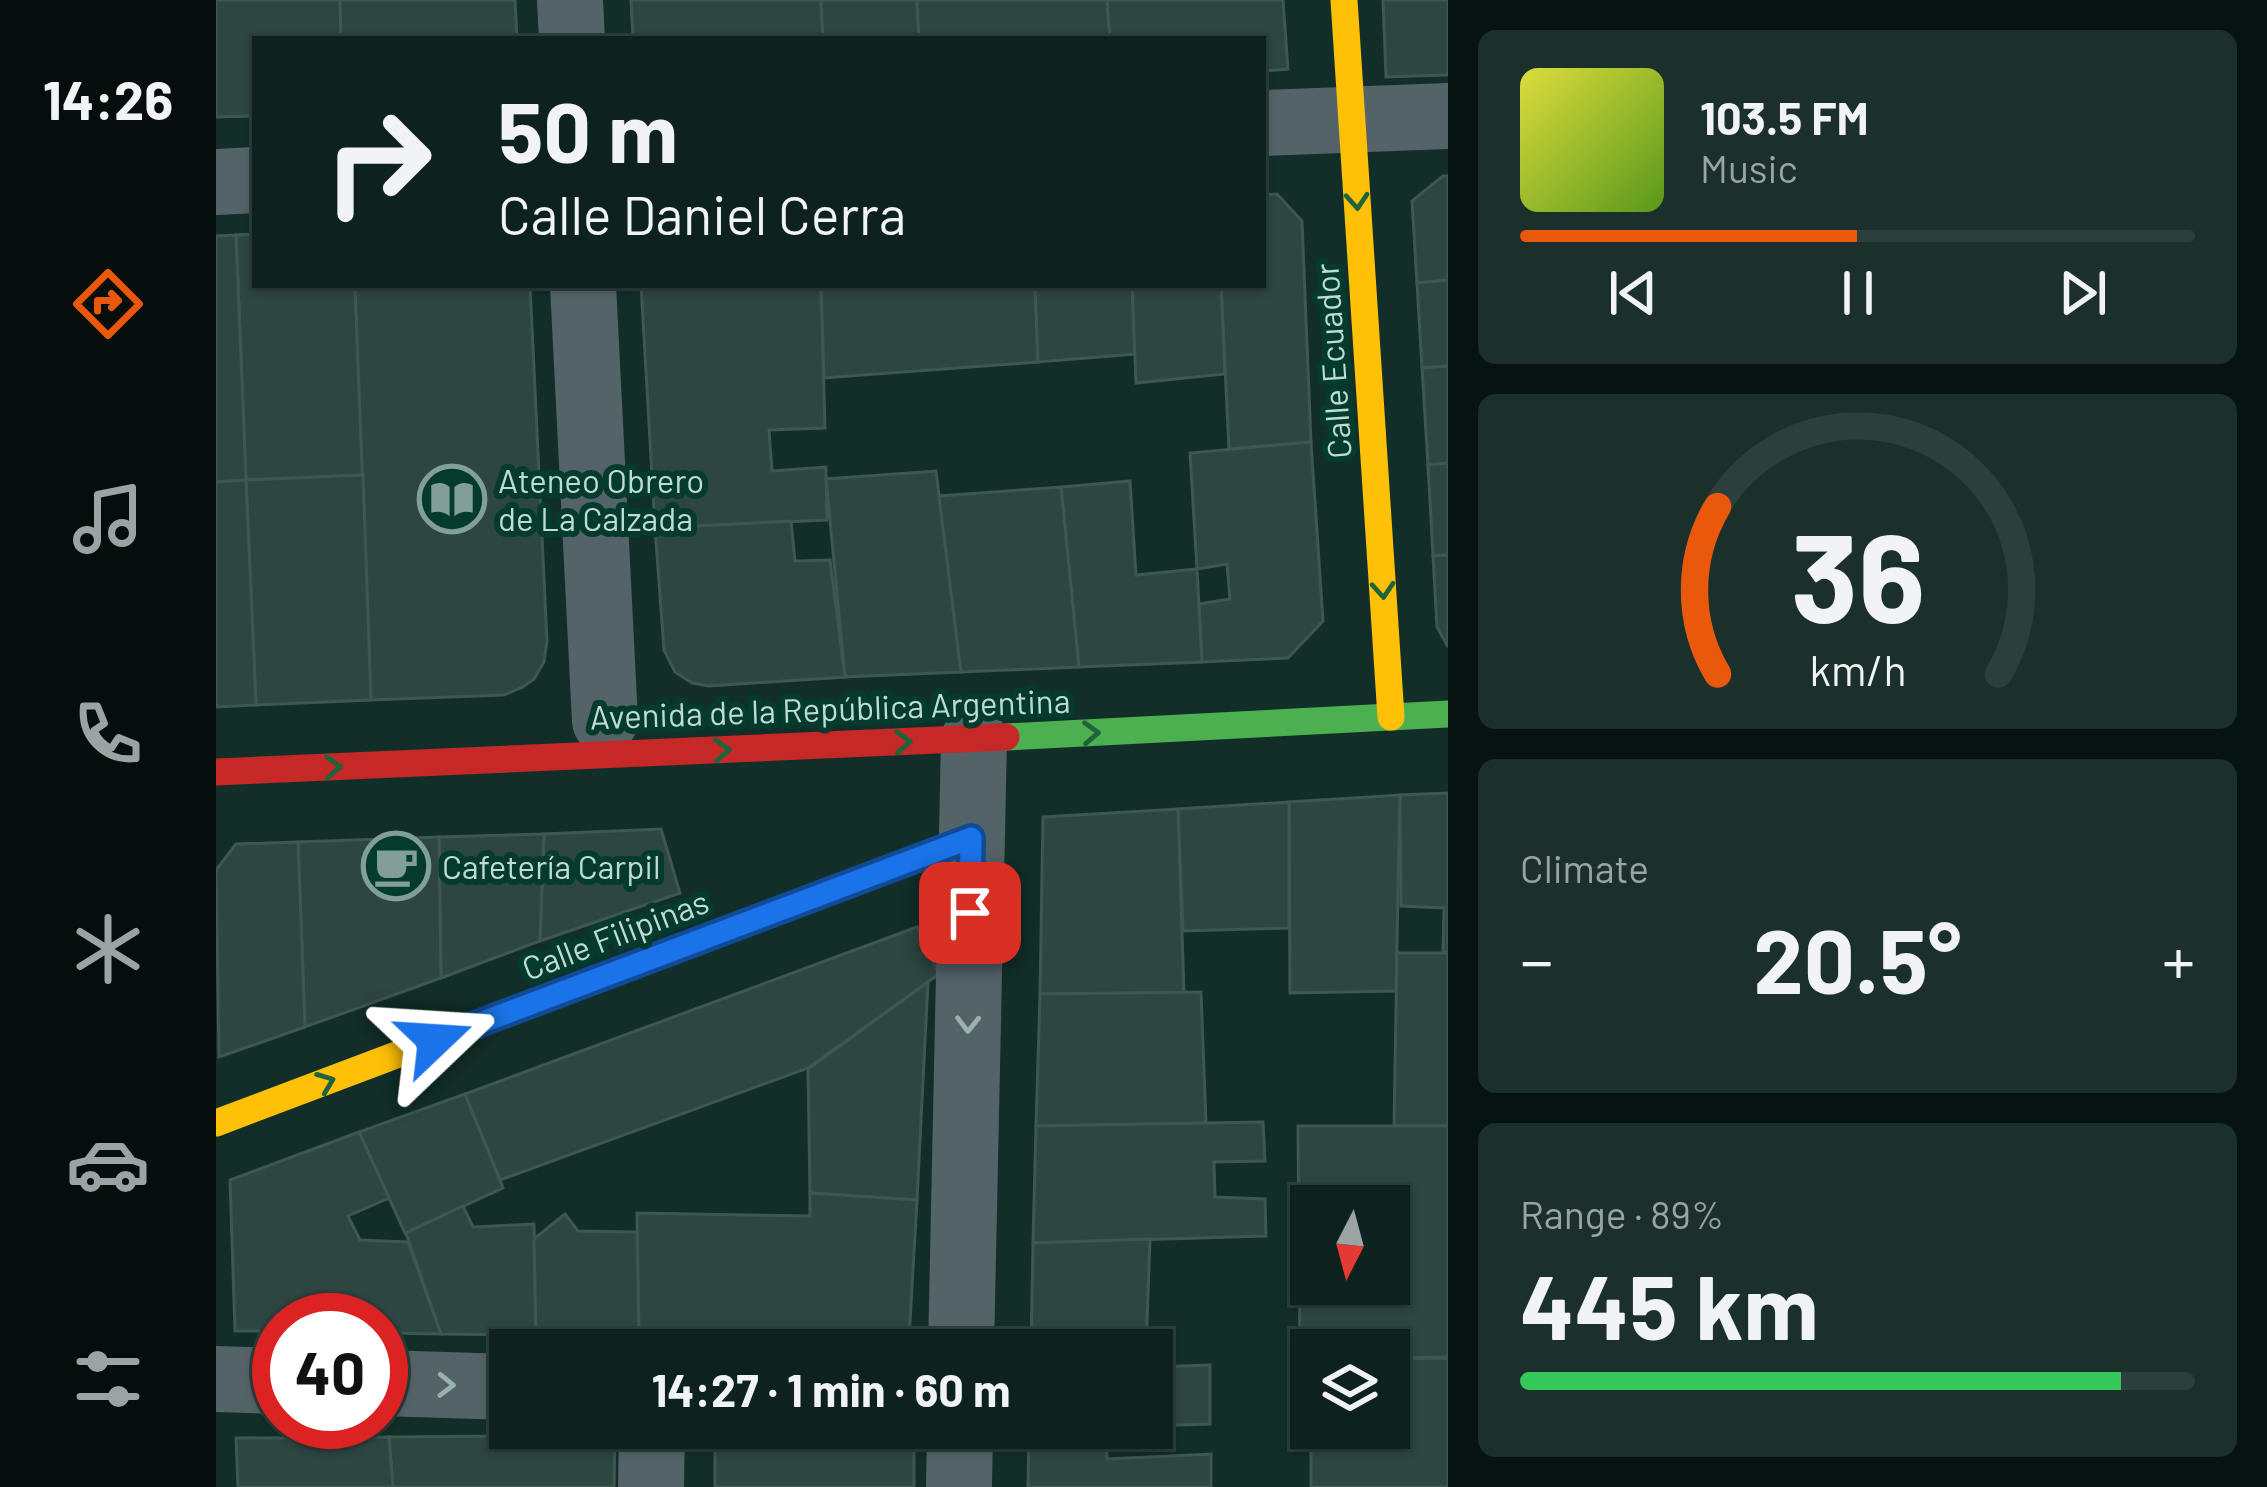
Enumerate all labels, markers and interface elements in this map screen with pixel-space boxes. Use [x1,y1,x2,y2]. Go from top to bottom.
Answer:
text: 14:26 [43,66,173,131]
text: 50 m [498,79,678,180]
icon: right [300,84,456,240]
text: 103.5 FM [1700,90,1869,144]
text: Music [1700,144,1798,191]
text: Calle Daniel Cerra [498,181,906,246]
one-way arrow [1344,192,1370,211]
icon: previous [1600,260,1666,326]
icon: pause [1825,260,1891,326]
icon: next [2050,260,2116,326]
icon: directions [66,262,150,346]
street label: Calle Ecuador [1305,262,1359,460]
place label: Ateneo Obrero de La Calzada [498,460,704,538]
library icon: Ateneo Obrero de La Calzada [417,464,487,534]
icon: music [66,477,150,561]
text: 36 [1790,499,1925,649]
one-way arrow [1369,581,1395,600]
text: km/h [1809,643,1906,695]
street label: Avenida de la República Argentina [589,680,1071,736]
icon: phone [66,692,150,776]
one-way arrow [1082,720,1101,746]
one-way arrow [894,729,913,755]
one-way arrow [713,737,732,763]
one-way arrow [324,754,343,780]
cafe icon: Cafetería Carpil [361,831,431,901]
text: Climate [1520,844,1649,891]
place label: Cafetería Carpil [442,846,661,886]
pin [919,862,1021,964]
street label: Calle Filipinas [516,880,714,988]
icon: arrive [937,880,1003,946]
text: 20.5° [1753,904,1962,1012]
icon: climate [66,907,150,991]
text: − [1520,919,1553,998]
text: + [2162,919,2195,998]
position arrow [372,977,498,1103]
one-way arrow [955,1015,981,1034]
one-way arrow [314,1071,335,1096]
icon: car [66,1122,150,1206]
north arrow [1290,1185,1410,1305]
map controls [1290,1185,1410,1449]
text: Range · 89% [1520,1190,1724,1237]
text: 445 km [1520,1250,1819,1358]
speed limit sign: 40 [252,1293,408,1449]
button: layers [1290,1329,1410,1449]
icon: filters [66,1337,150,1421]
text: 14:27 · 1 min · 60 m [651,1362,1011,1416]
one-way arrow [437,1372,455,1398]

